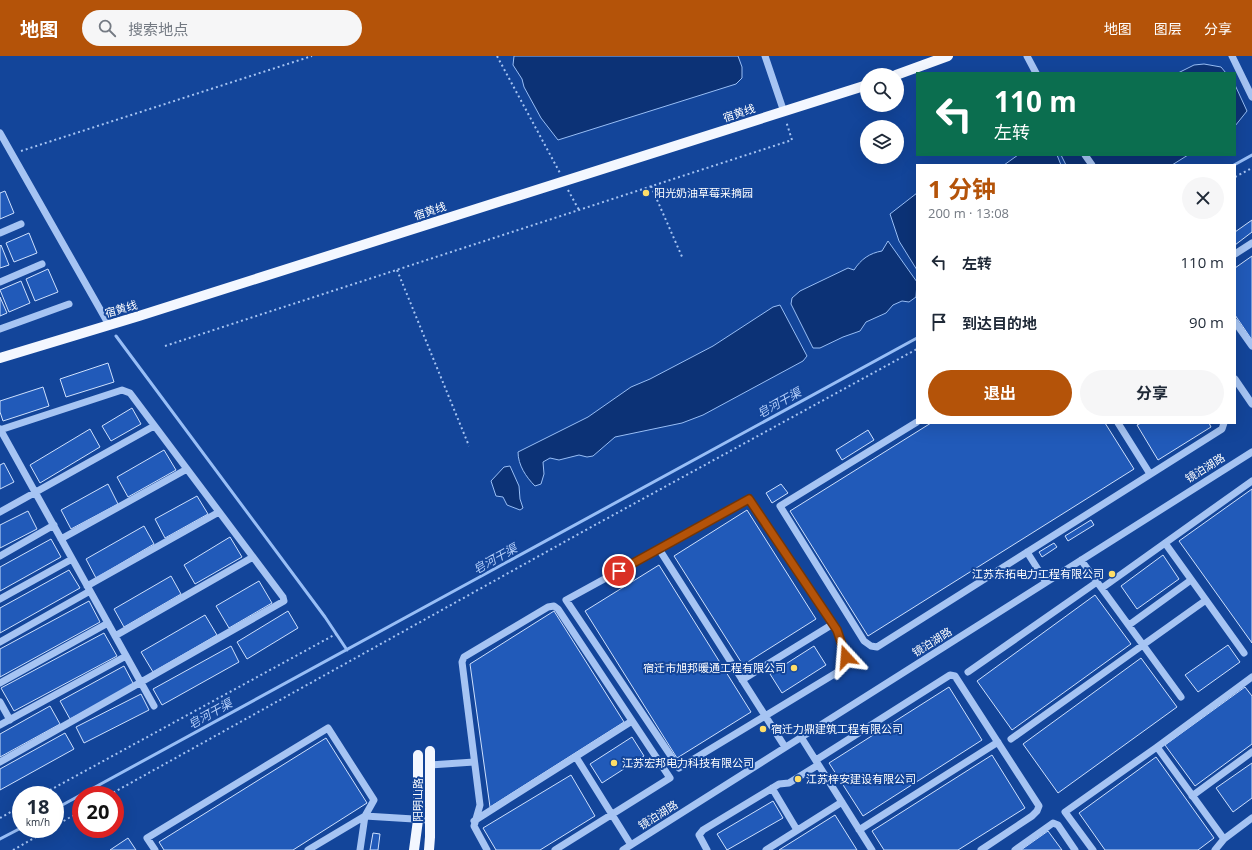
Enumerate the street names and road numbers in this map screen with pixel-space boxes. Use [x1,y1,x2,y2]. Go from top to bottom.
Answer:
street label: 宿黄线 [721,100,757,125]
street label: 宿黄线 [412,198,448,223]
street label: 宿黄线 [103,297,139,320]
street label: 镜泊湖路 [1182,450,1227,486]
street label: 镜泊湖路 [909,624,954,660]
street label: 阳明山路 [410,778,425,822]
street label: 镜泊湖路 [635,797,680,833]

